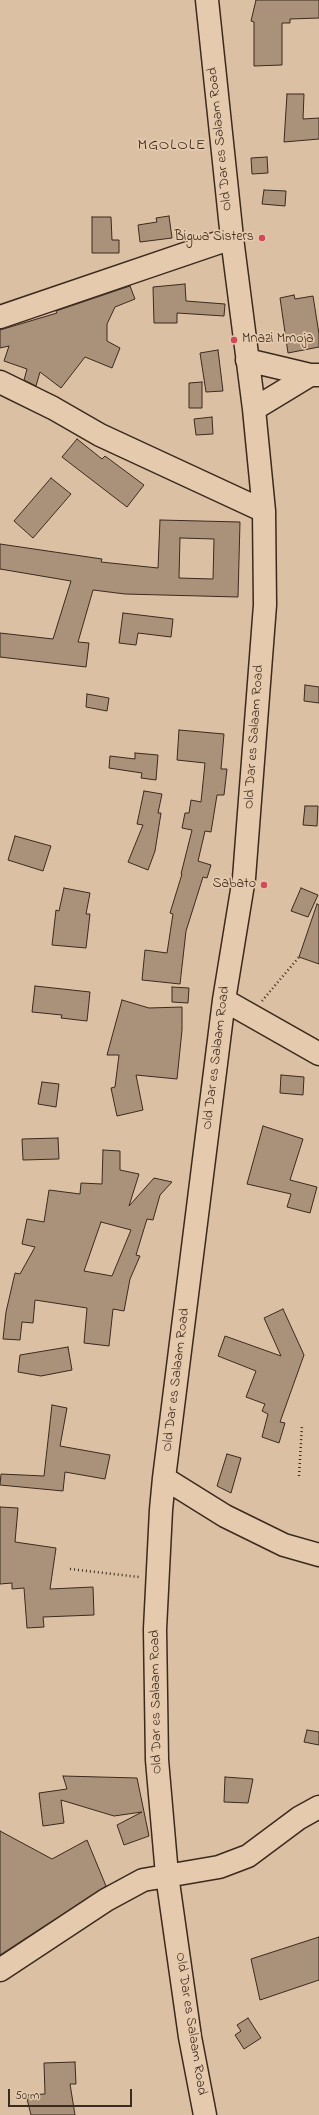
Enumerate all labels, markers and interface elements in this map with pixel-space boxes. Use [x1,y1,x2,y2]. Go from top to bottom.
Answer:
street label: Old Dar es Salaam Road [205,66,237,212]
district label: MGOLOLE [138,136,206,156]
place label: Bigwa Sisters [174,230,254,246]
marker: Bigwa Sisters [257,233,267,243]
place label: Mnazi Mmoja [242,332,314,348]
marker: Mnazi Mmoja [229,335,239,345]
street label: Old Dar es Salaam Road [242,664,268,810]
place label: Sabato [213,877,256,893]
marker: Sabato [259,880,269,890]
street label: Old Dar es Salaam Road [200,985,234,1131]
street label: Old Dar es Salaam Road [160,1307,194,1453]
street label: Old Dar es Salaam Road [147,1630,167,1774]
street label: Old Dar es Salaam Road [170,1951,210,2097]
scale bar [10,2081,134,2107]
text: 50 m [15,2087,39,2105]

